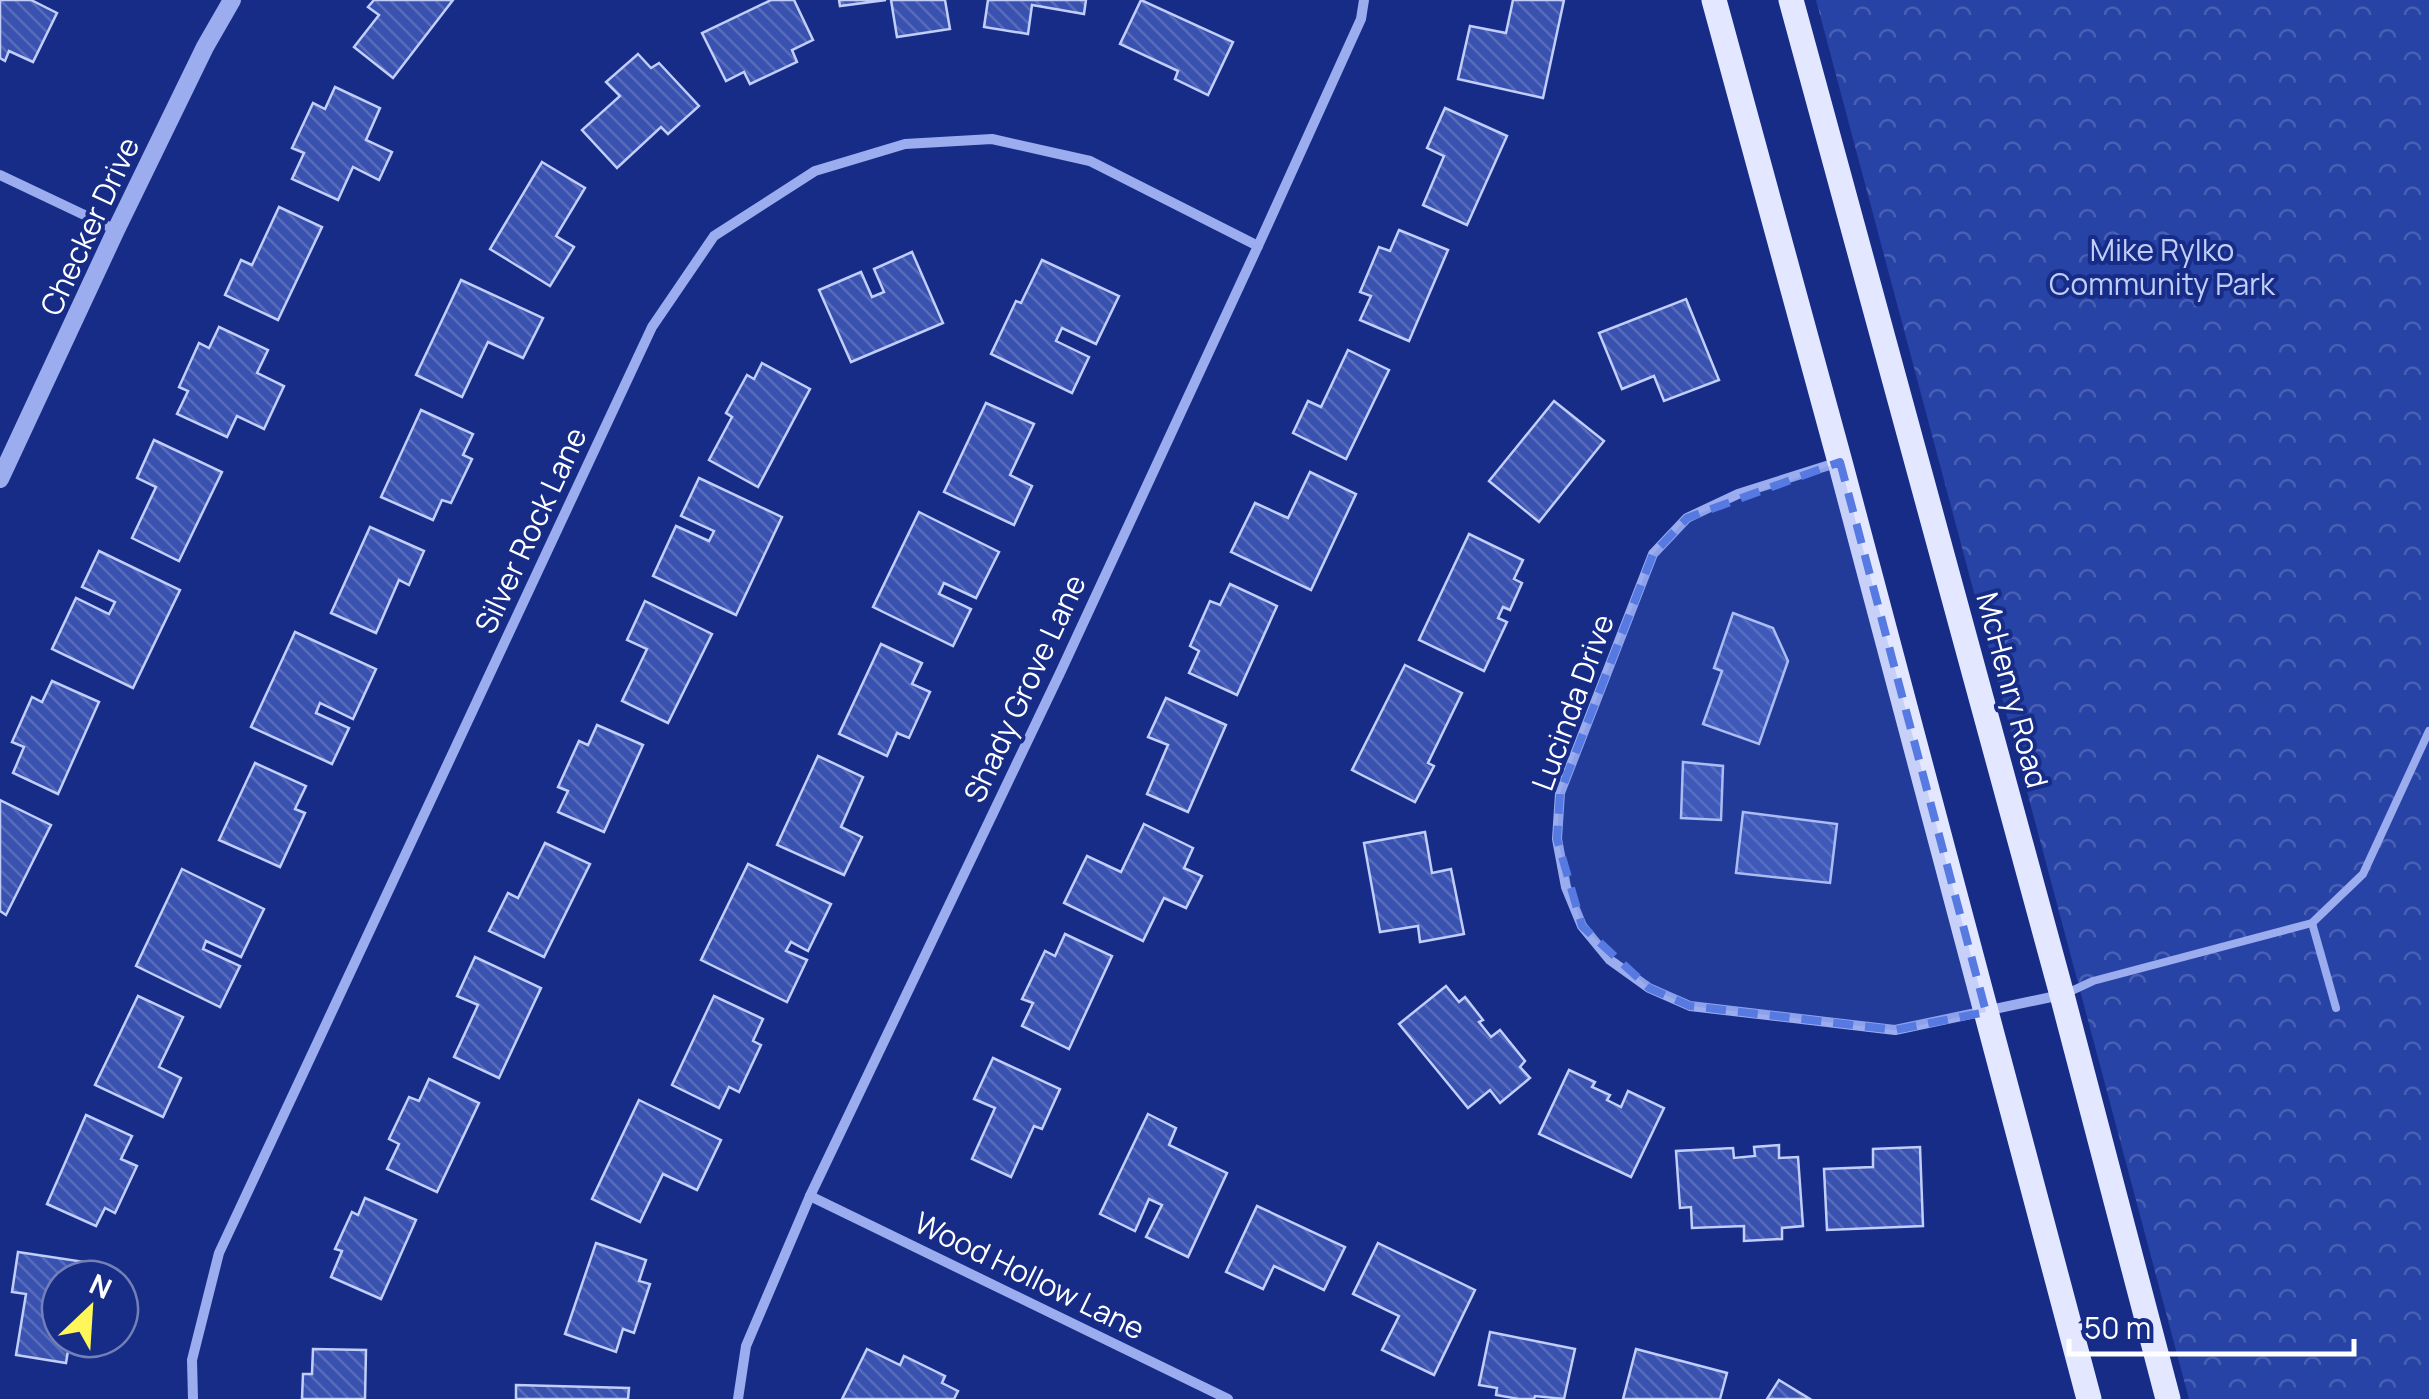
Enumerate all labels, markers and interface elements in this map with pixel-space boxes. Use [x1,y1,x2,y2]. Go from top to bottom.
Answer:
street label: Checker Drive [30,130,148,322]
park label: Mike Rylko Community Park [2049,229,2276,304]
street label: Silver Rock Lane [464,420,596,640]
street label: Shady Grove Lane [953,567,1095,809]
street label: McHenry Road [1967,588,2059,792]
street label: Lucinda Drive [1521,608,1623,796]
street label: Wood Hollow Lane [908,1202,1152,1348]
north arrow [40,1259,140,1359]
text: N [84,1264,118,1307]
scale bar [2069,1294,2354,1356]
text: 50 m [2084,1307,2151,1348]

